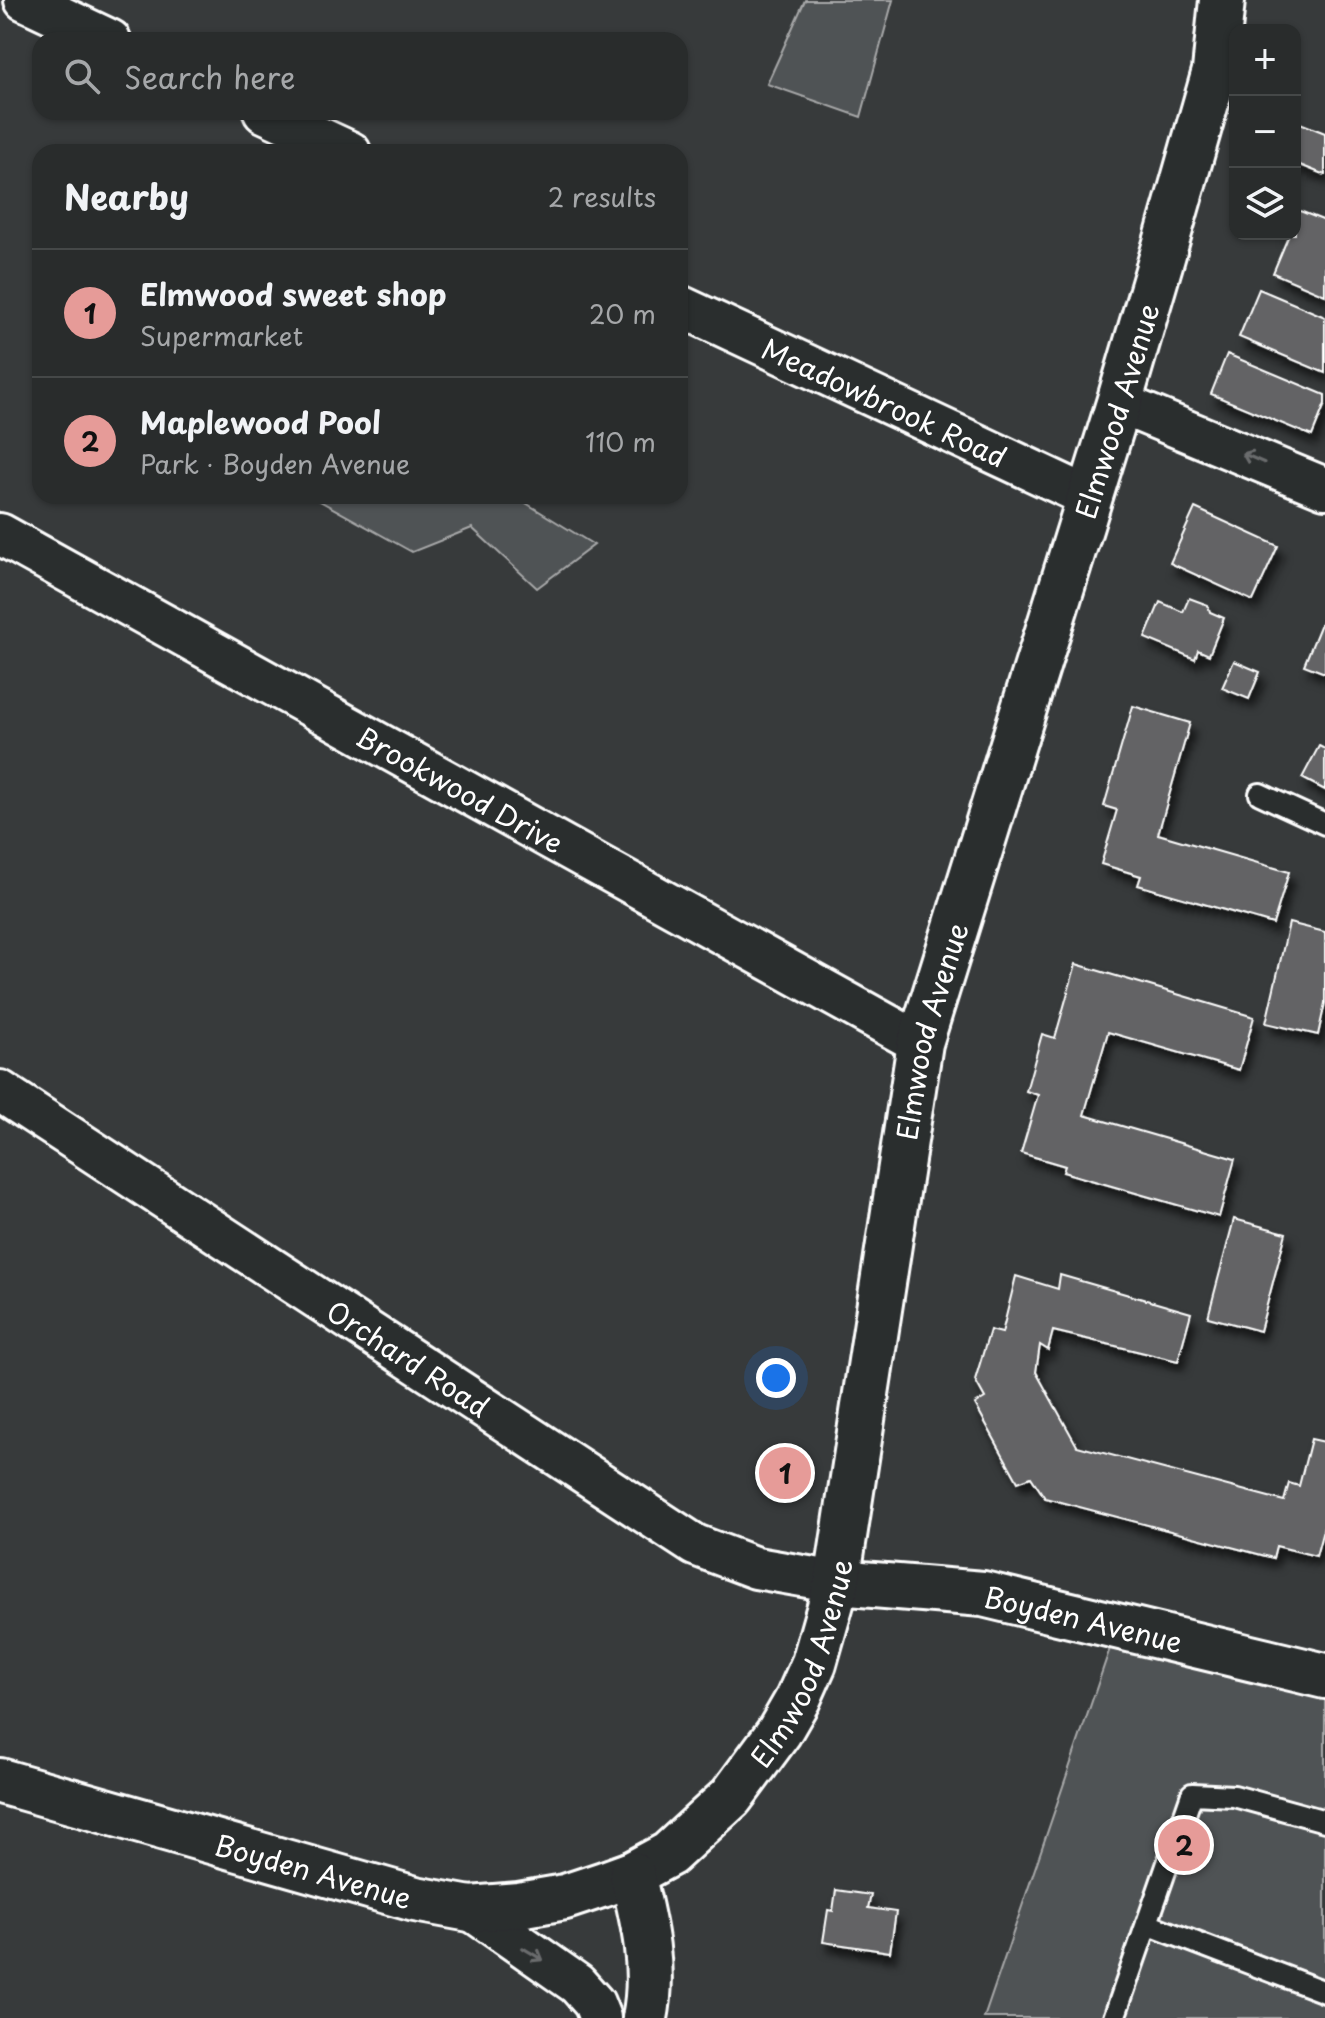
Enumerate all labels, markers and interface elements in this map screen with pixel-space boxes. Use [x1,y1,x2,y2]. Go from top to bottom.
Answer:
map controls [1229,24,1301,240]
button: + [1229,24,1301,96]
search box [32,32,688,120]
icon: search [60,54,104,98]
text: Search here [124,54,296,99]
button: − [1229,96,1301,168]
button: layers [1229,168,1301,240]
text: Nearby [64,170,189,222]
text: 2 results [548,177,656,216]
text: Elmwood sweet shop [140,271,447,316]
text: 1 [84,294,96,333]
text: 20 m [589,294,656,333]
street label: Elmwood Avenue [1063,298,1169,524]
text: Supermarket [140,316,303,355]
street label: Meadowbrook Road [755,326,1014,477]
text: Maplewood Pool [140,399,381,444]
text: 2 [81,422,99,461]
text: 110 m [585,422,656,461]
text: Park · Boyden Avenue [140,444,410,483]
one-way arrow [1241,450,1266,464]
street label: Brookwood Drive [349,714,572,863]
street label: Elmwood Avenue [884,917,978,1143]
street label: Orchard Road [319,1289,498,1427]
your location [756,1358,796,1398]
pin: 1 [759,1443,811,1503]
street label: Elmwood Avenue [739,1556,862,1776]
street label: Boyden Avenue [980,1574,1187,1663]
pin: 2 [1158,1815,1210,1875]
street label: Boyden Avenue [210,1822,417,1919]
one-way arrow [521,1947,545,1962]

